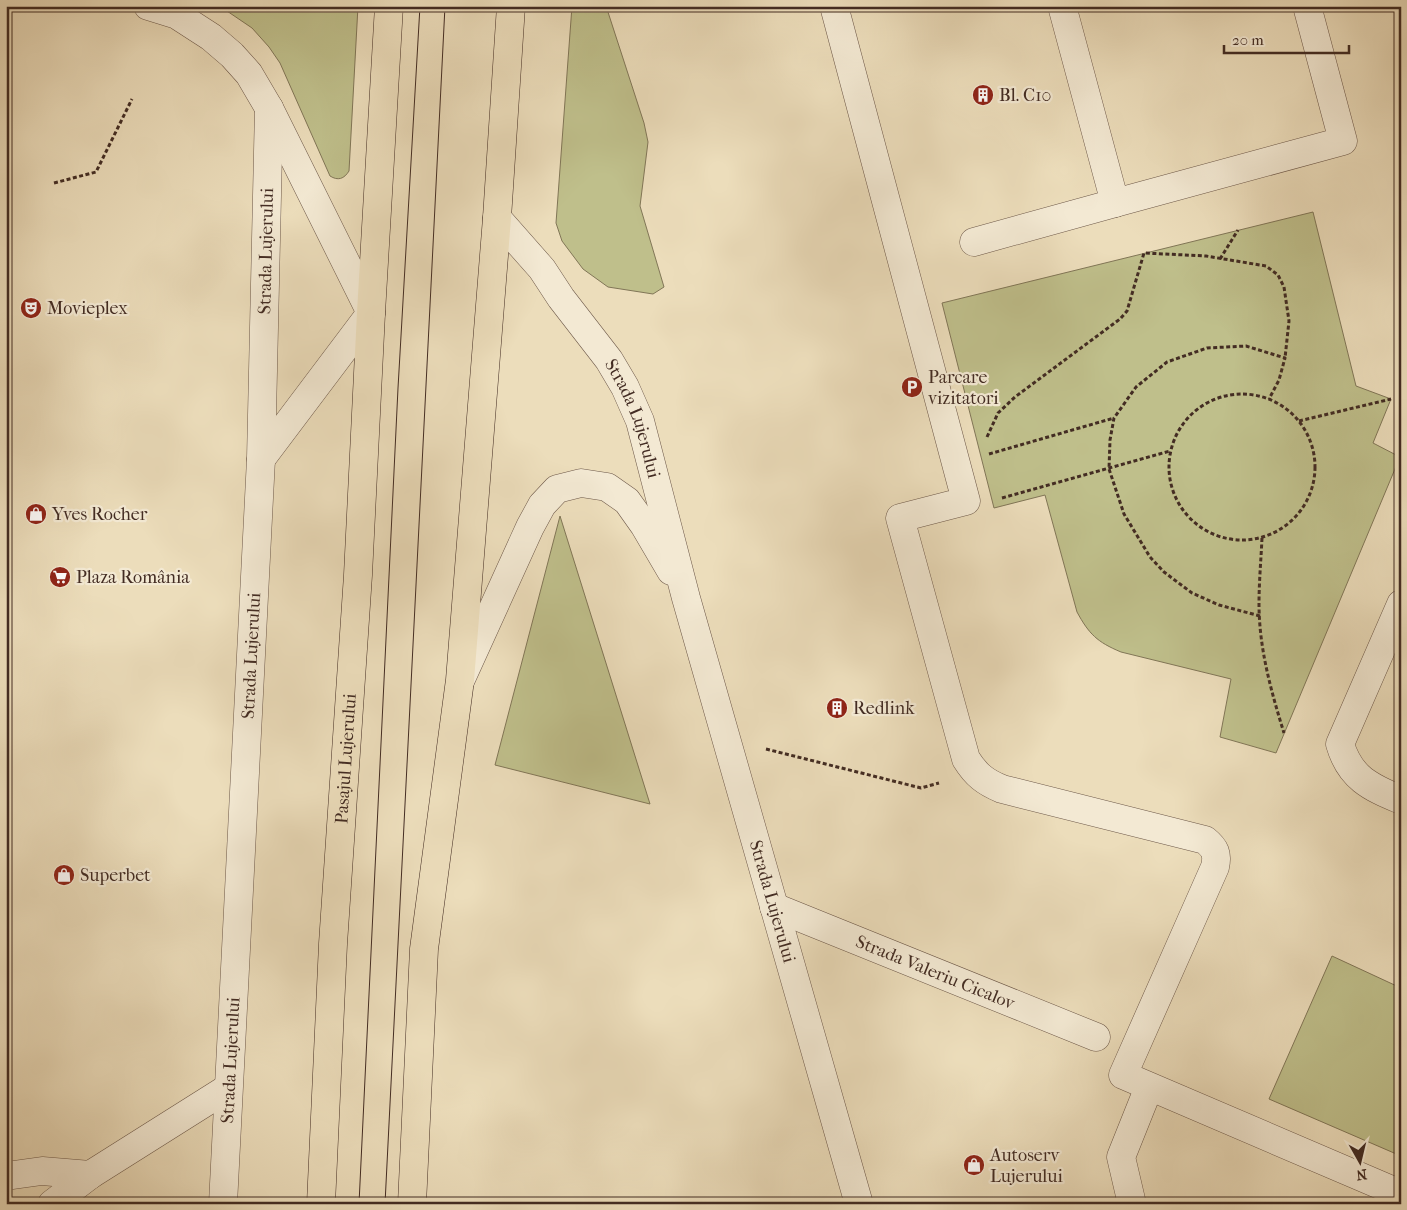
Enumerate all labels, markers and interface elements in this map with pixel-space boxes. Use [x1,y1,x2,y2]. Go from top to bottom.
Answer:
scale bar [1224,22,1350,54]
text: 20 m [1232,31,1264,49]
building icon: Bl. C10 [971,83,995,107]
place label: Bl. C10 [999,85,1051,106]
street label: Strada Lujerului [254,187,278,315]
theatre icon: Movieplex [19,296,43,320]
place label: Movieplex [47,298,128,319]
street label: Strada Lujerului [600,355,665,481]
place label: Parcare vizitatori [928,367,999,409]
parking icon: Parcare vizitatori [900,375,924,399]
shop icon: Yves Rocher [24,502,48,526]
place label: Yves Rocher [51,504,148,525]
supermarket icon: Plaza România [48,565,72,589]
place label: Plaza România [76,567,190,588]
street label: Strada Lujerului [238,591,265,719]
street label: Pasajul Lujerului [331,692,361,825]
building icon: Redlink [825,696,849,720]
place label: Redlink [853,698,915,719]
street label: Strada Lujerului [745,838,800,966]
shop icon: Superbet [52,863,76,887]
place label: Superbet [80,865,151,886]
street label: Strada Valeriu Cicalov [853,931,1019,1014]
street label: Strada Lujerului [217,996,245,1124]
north arrow [1334,1138,1384,1188]
place label: Autoserv Lujerului [989,1145,1063,1187]
shop icon: Autoserv Lujerului [962,1153,986,1177]
text: N [1355,1165,1368,1184]

